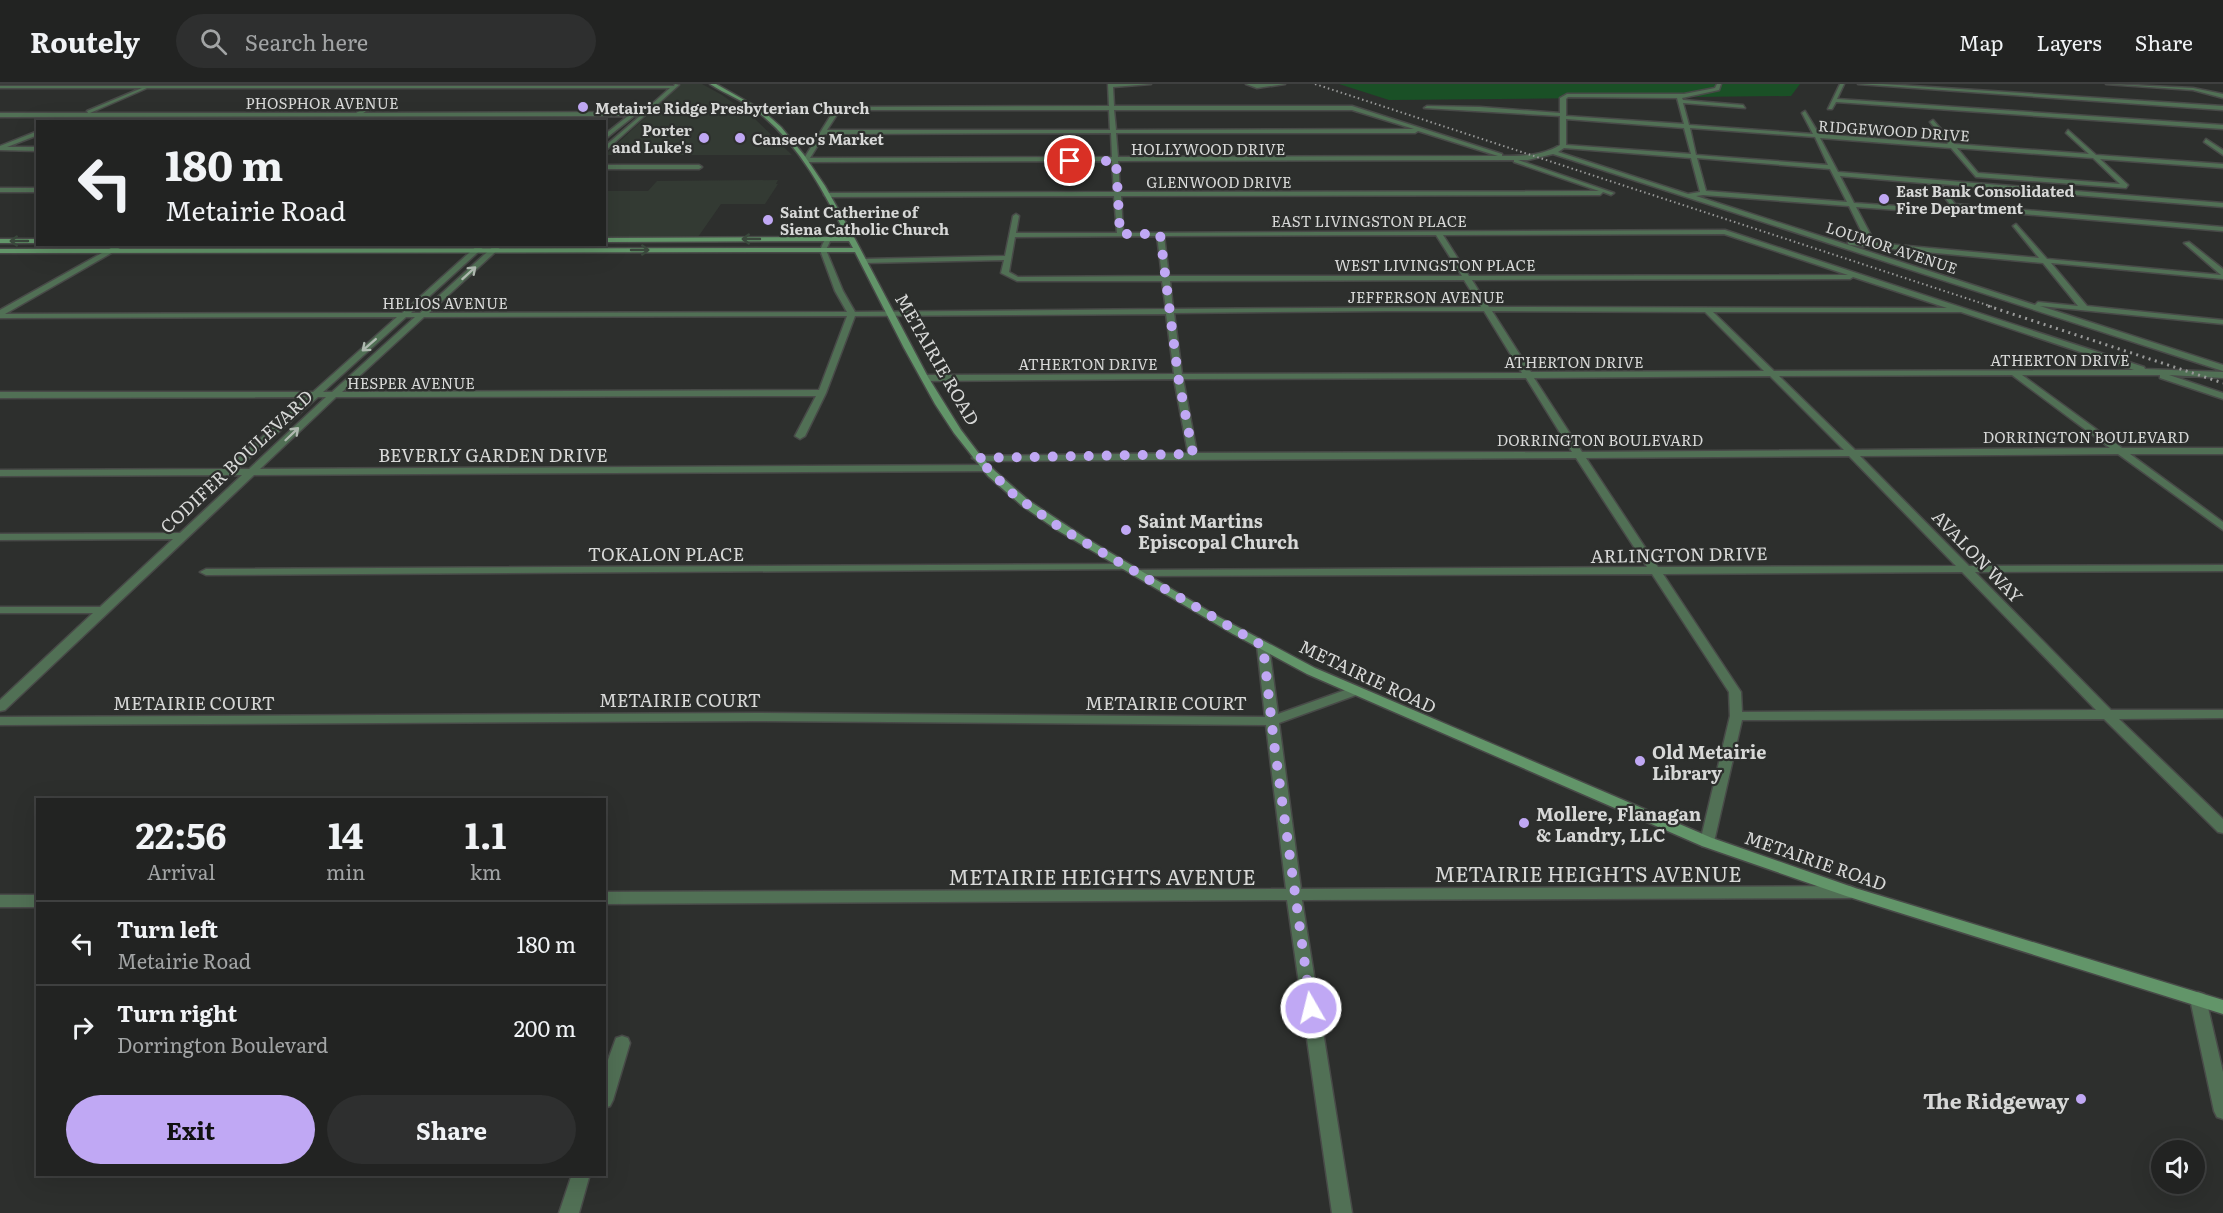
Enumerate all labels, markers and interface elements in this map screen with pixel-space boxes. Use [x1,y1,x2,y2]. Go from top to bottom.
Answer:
search box [176,14,596,68]
text: Routely [30,20,140,62]
icon: search [197,25,230,58]
text: Search here [245,25,368,58]
text: Map [1959,26,2004,57]
text: Layers [2037,26,2102,57]
text: Share [2135,26,2193,57]
street label: PHOSPHOR AVENUE [245,91,399,114]
place label: Metairie Ridge Presbyterian Church [595,96,870,119]
marker: Metairie Ridge Presbyterian Church [576,100,590,114]
street label: RIDGEWOOD DRIVE [1817,113,1971,147]
place label: Porter and Luke's [612,118,693,158]
place label: Canseco's Market [752,127,884,150]
marker: Porter and Luke's [697,131,711,145]
marker: Canseco's Market [733,131,747,145]
text: 180 m [165,132,283,194]
pin [1044,135,1095,186]
street label: HOLLYWOOD DRIVE [1131,137,1285,160]
icon: left [66,144,144,222]
icon: arrive [1053,144,1086,177]
street label: GLENWOOD DRIVE [1146,170,1292,193]
place label: East Bank Consolidated Fire Department [1896,179,2075,219]
text: Metairie Road [165,189,346,229]
marker: East Bank Consolidated Fire Department [1877,192,1891,206]
place label: Saint Catherine of Siena Catholic Church [780,200,949,240]
street label: EAST LIVINGSTON PLACE [1271,209,1467,232]
marker: Saint Catherine of Siena Catholic Church [761,213,775,227]
street label: LOUMOR AVENUE [1823,215,1961,279]
one-way arrow [742,233,762,245]
one-way arrow [9,235,29,247]
one-way arrow [629,244,649,256]
street label: WEST LIVINGSTON PLACE [1334,253,1536,276]
one-way arrow [462,265,477,280]
street label: JEFFERSON AVENUE [1348,285,1504,308]
street label: METAIRIE ROAD [889,288,987,430]
street label: HELIOS AVENUE [382,291,508,314]
one-way arrow [362,338,377,352]
street label: ATHERTON DRIVE [1990,348,2130,371]
street label: ATHERTON DRIVE [1504,350,1644,373]
street label: ATHERTON DRIVE [1018,352,1158,375]
street label: HESPER AVENUE [347,371,475,394]
street label: CODIFER BOULEVARD [154,383,318,539]
street label: DORRINGTON BOULEVARD [1983,425,2189,448]
one-way arrow [284,426,299,441]
street label: DORRINGTON BOULEVARD [1497,428,1703,451]
street label: BEVERLY GARDEN DRIVE [378,441,608,468]
street label: AVALON WAY [1926,503,2030,609]
place label: Saint Martins Episcopal Church [1138,507,1299,555]
marker: Saint Martins Episcopal Church [1119,523,1133,537]
street label: ARLINGTON DRIVE [1590,539,1768,569]
street label: TOKALON PLACE [588,540,744,567]
street label: METAIRIE ROAD [1295,632,1441,720]
street label: METAIRIE COURT [599,686,761,713]
street label: METAIRIE COURT [113,689,275,716]
street label: METAIRIE COURT [1085,689,1247,716]
place label: Old Metairie Library [1652,738,1766,786]
marker: Old Metairie Library [1633,754,1647,768]
place label: Mollere, Flanagan & Landry, LLC [1536,800,1702,848]
text: 22:56 [135,807,227,860]
text: 14 [328,807,363,860]
text: 1.1 [465,807,507,860]
marker: Mollere, Flanagan & Landry, LLC [1517,816,1531,830]
street label: METAIRIE ROAD [1741,823,1891,897]
text: Arrival [147,856,215,886]
text: min [326,856,365,886]
text: km [470,856,501,886]
street label: METAIRIE HEIGHTS AVENUE [1434,857,1742,888]
street label: METAIRIE HEIGHTS AVENUE [948,860,1256,891]
text: Turn left [117,912,218,945]
icon: left [66,927,99,960]
text: 180 m [516,927,576,960]
text: Metairie Road [117,945,251,975]
position arrow [1279,976,1343,1040]
text: Turn right [117,996,237,1029]
icon: right [66,1011,99,1044]
text: 200 m [514,1011,576,1044]
text: Dorrington Boulevard [117,1029,328,1059]
place label: The Ridgeway [1923,1084,2069,1115]
marker: The Ridgeway [2074,1092,2088,1106]
button: Exit [66,1095,315,1164]
button: Share [327,1095,576,1164]
map controls [2151,1140,2205,1194]
button: sound [2151,1140,2205,1194]

